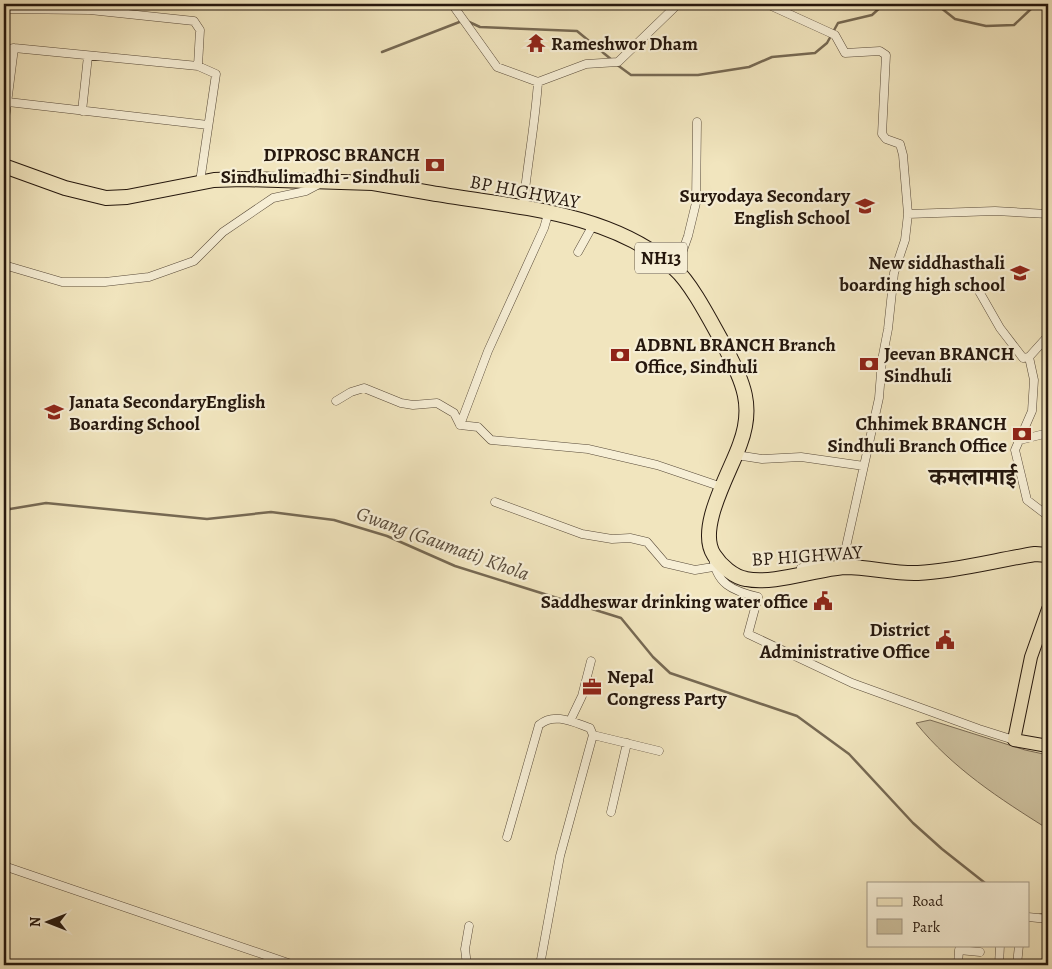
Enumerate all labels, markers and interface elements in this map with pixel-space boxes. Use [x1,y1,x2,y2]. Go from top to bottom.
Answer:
place label: Rameshwor Dham [551,31,698,57]
temple icon: Rameshwor Dham [525,32,547,54]
place label: DIPROSC BRANCH Sindhulimadhi - Sindhuli [221,142,420,190]
bank icon: DIPROSC BRANCH Sindhulimadhi - Sindhuli [424,154,446,176]
street label: BP HIGHWAY [468,169,583,216]
place label: Suryodaya Secondary English School [679,183,851,231]
school or university icon: Suryodaya Secondary English School [854,195,876,217]
road number: NH13 [635,242,687,274]
place label: New siddhasthali boarding high school [838,250,1005,298]
school or university icon: New siddhasthali boarding high school [1009,262,1031,284]
place label: ADBNL BRANCH Branch Office, Sindhuli [634,332,836,380]
place label: Jeevan BRANCH Sindhuli [884,341,1015,389]
bank icon: ADBNL BRANCH Branch Office, Sindhuli [609,344,631,366]
bank icon: Jeevan BRANCH Sindhuli [858,353,880,375]
place label: Janata SecondaryEnglish Boarding School [69,389,266,437]
school or university icon: Janata SecondaryEnglish Boarding School [43,401,65,423]
place label: Chhimek BRANCH Sindhuli Branch Office [828,411,1007,459]
bank icon: Chhimek BRANCH Sindhuli Branch Office [1011,423,1033,445]
district label: कमलामाई [927,461,1019,493]
water label: Gwang (Gaumati) Khola [353,500,533,587]
street label: BP HIGHWAY [751,539,864,573]
place label: Saddheswar drinking water office [541,589,808,615]
public building icon: Saddheswar drinking water office [812,590,834,612]
place label: District Administrative Office [759,617,931,665]
public building icon: District Administrative Office [934,629,956,651]
place label: Nepal Congress Party [607,664,728,712]
office icon: Nepal Congress Party [581,676,603,698]
legend [867,882,1030,946]
text: Road [912,891,944,911]
north arrow [22,896,72,946]
text: N [26,917,45,927]
text: Park [912,917,941,937]

